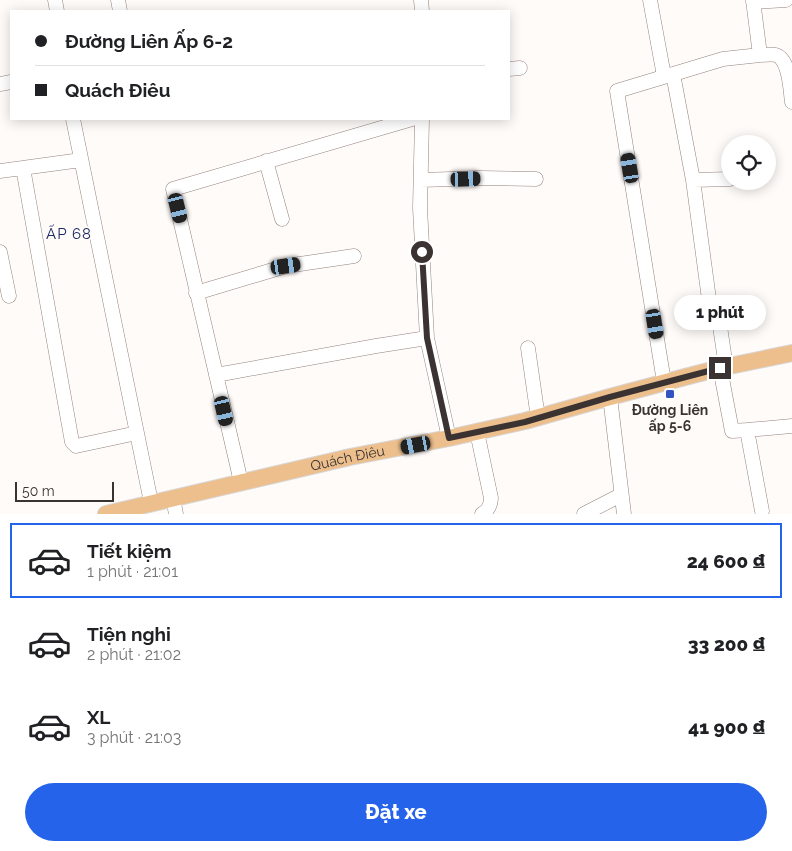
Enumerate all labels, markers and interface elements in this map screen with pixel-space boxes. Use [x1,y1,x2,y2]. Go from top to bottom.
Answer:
text: Đường Liên Ấp 6-2 [65,30,233,52]
text: Quách Điêu [65,79,170,101]
map controls [721,135,776,190]
button: locate [721,135,776,190]
car [620,152,639,184]
car [450,171,481,187]
car [167,192,188,224]
district label: ẤP 68 [46,224,92,243]
route start [411,241,433,263]
car [270,256,301,276]
callout: 1 phút [674,296,766,330]
text: 1 phút [696,303,744,322]
car [645,308,664,340]
route end [709,357,731,379]
marker: Đường Liên ấp 5-6 [664,388,676,400]
car [213,395,234,427]
place label: Đường Liên ấp 5-6 [632,402,708,434]
car [399,435,432,455]
street label: Quách Điêu [309,443,386,474]
scale bar [15,478,114,502]
text: 50 m [22,483,55,499]
icon: car [27,538,72,583]
text: Tiết kiệm [87,540,171,562]
text: 24 600 ₫ [687,550,765,572]
text: 1 phút · 21:01 [87,562,178,581]
icon: car [27,621,72,666]
text: Tiện nghi [87,623,171,645]
text: 33 200 ₫ [688,633,765,655]
text: 2 phút · 21:02 [87,645,181,664]
icon: car [27,704,72,749]
text: XL [87,706,110,728]
text: 41 900 ₫ [688,716,765,738]
text: 3 phút · 21:03 [87,728,181,747]
button: Đặt xe [25,783,767,841]

